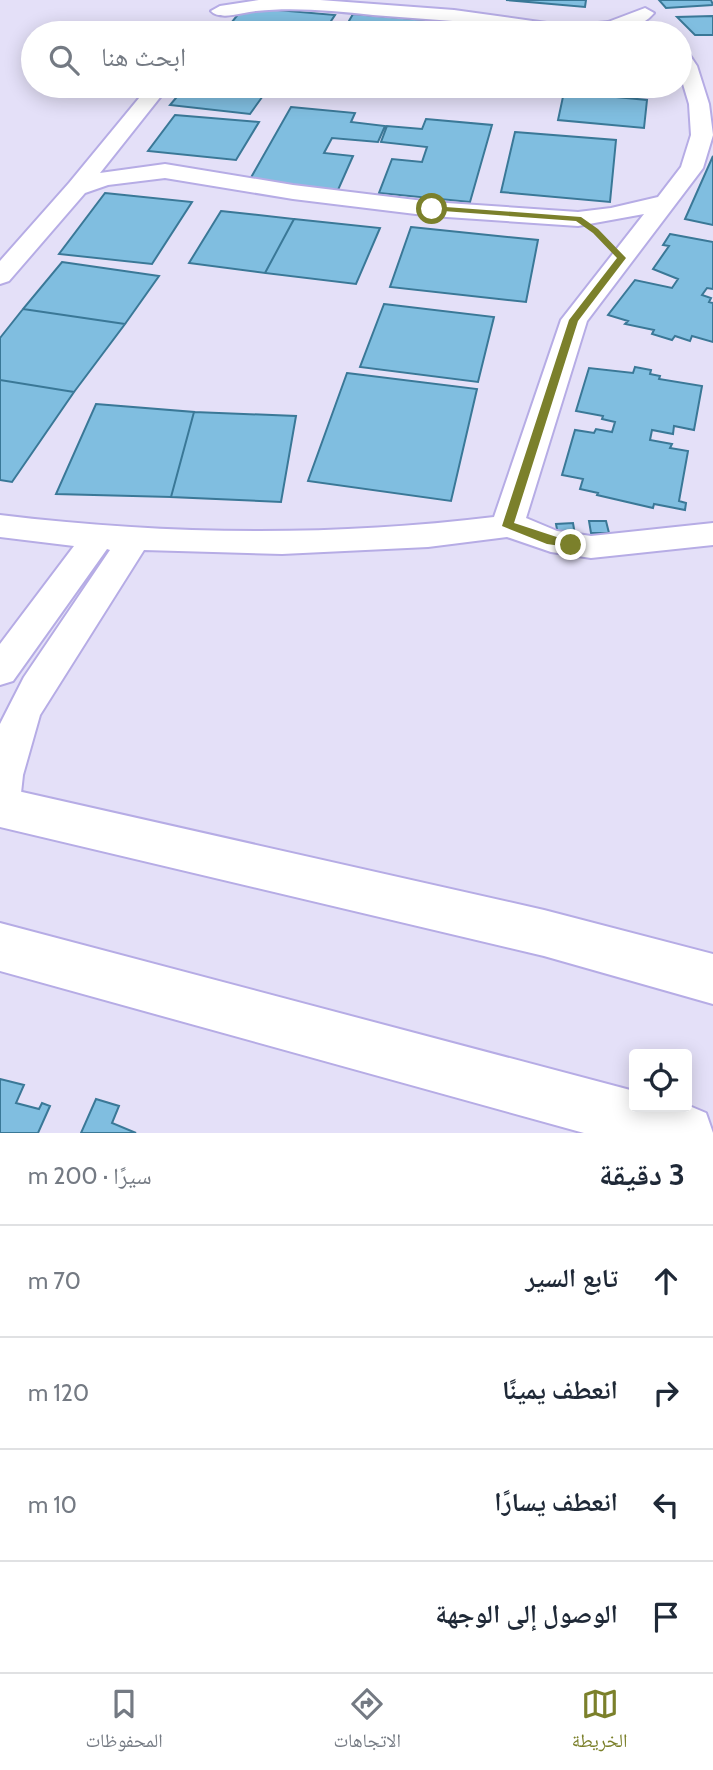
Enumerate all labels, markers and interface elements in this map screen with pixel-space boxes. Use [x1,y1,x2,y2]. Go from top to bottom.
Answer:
search box [21,21,692,98]
icon: search [45,41,83,79]
text: ابحث هنا [101,41,186,73]
route start [416,193,447,224]
route end [555,529,586,560]
map controls [629,1049,692,1112]
button: locate [629,1049,692,1112]
text: 3 دقيقة [599,1156,685,1193]
text: سيرًا · 200 m [28,1162,152,1190]
text: تابع السير [525,1262,618,1294]
icon: ahead [647,1262,685,1300]
text: 70 m [28,1267,81,1295]
text: انعطف يمينًا [502,1374,618,1406]
icon: right [647,1374,685,1412]
text: 120 m [28,1379,89,1407]
text: انعطف يسارًا [494,1486,618,1518]
icon: left [647,1486,685,1524]
text: 10 m [28,1491,77,1519]
text: الوصول إلى الوجهة [435,1598,618,1630]
icon: arrive [647,1598,685,1636]
tab: المحفوظات [85,1685,163,1759]
tab: الاتجاهات [333,1685,401,1759]
tab: الخريطة [572,1685,628,1759]

